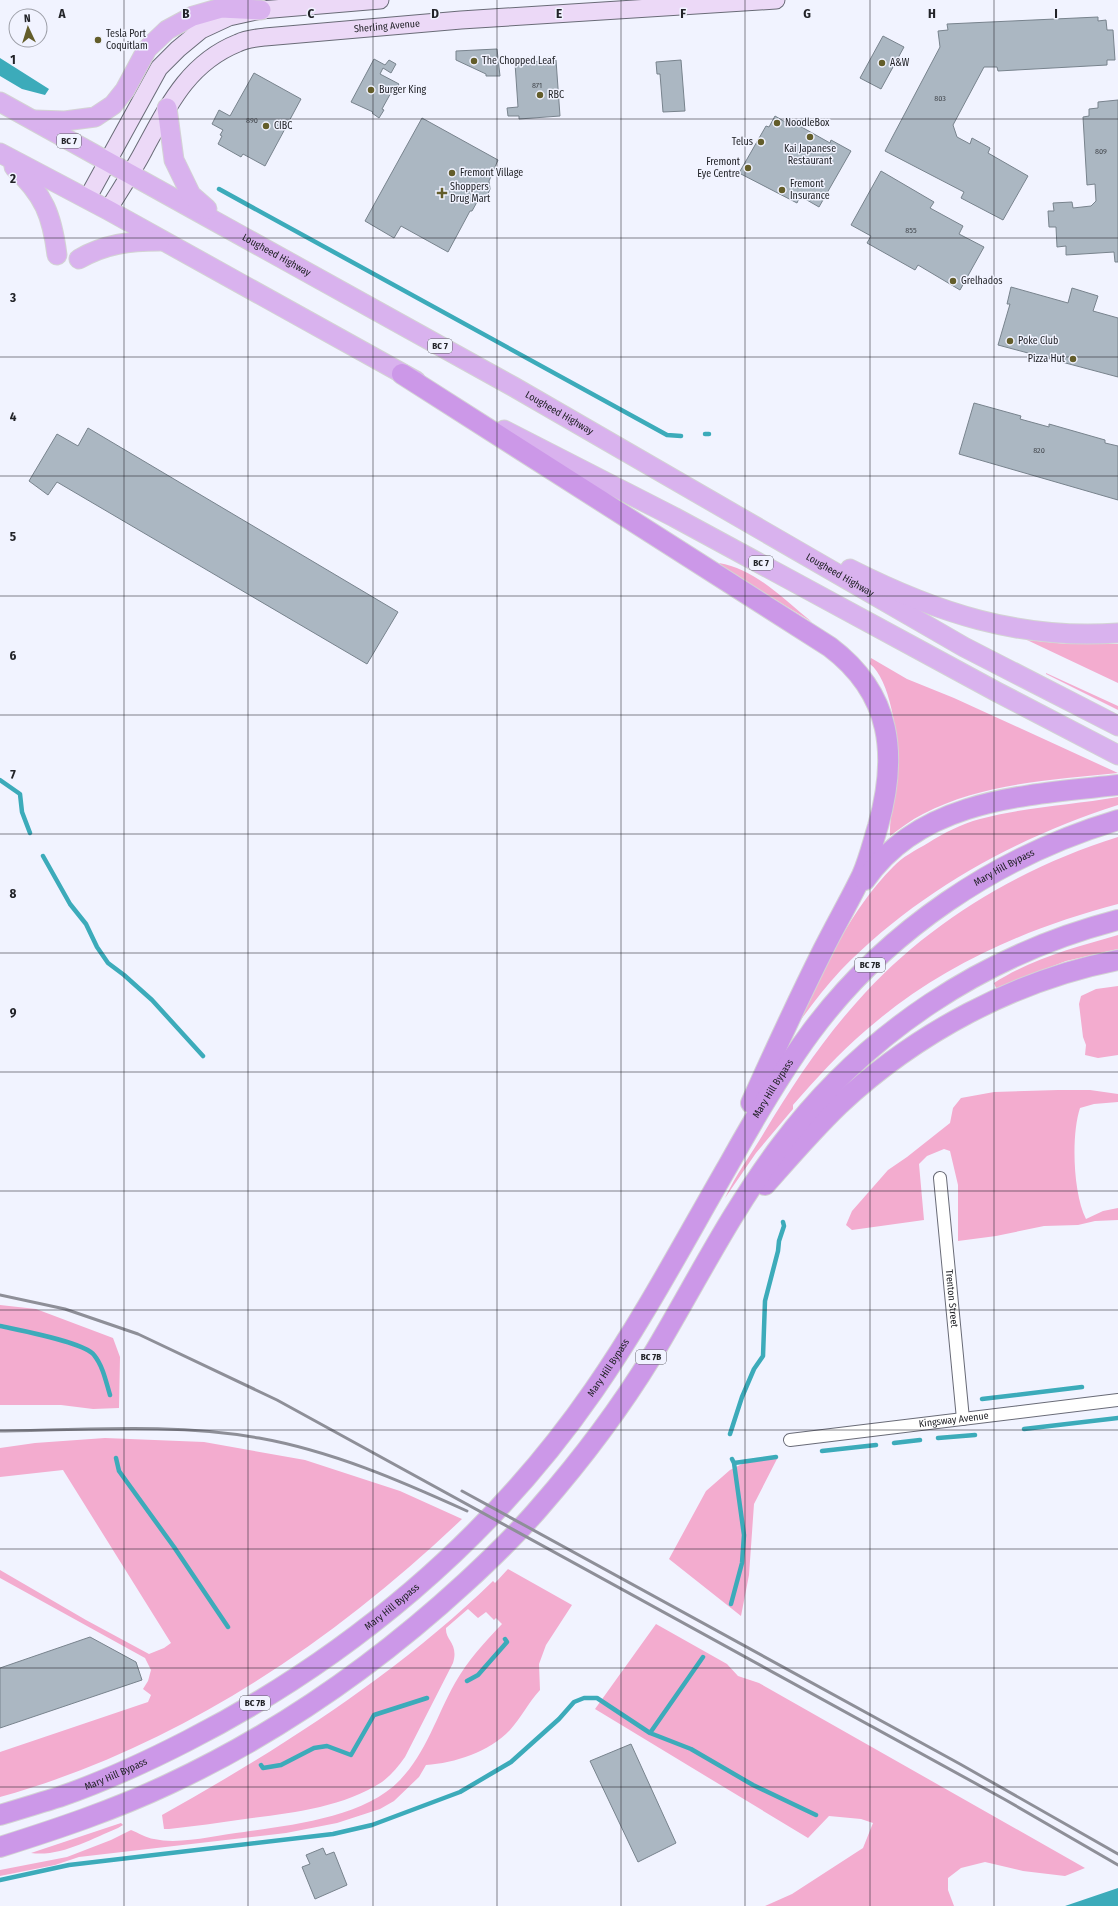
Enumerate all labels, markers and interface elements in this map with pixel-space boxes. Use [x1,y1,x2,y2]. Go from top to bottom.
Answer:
text: A [57,6,66,21]
text: B [182,6,190,21]
text: C [308,6,315,21]
text: D [431,6,439,21]
text: E [556,6,562,21]
text: F [680,6,686,21]
text: G [803,6,811,21]
text: H [928,6,936,21]
text: I [1054,6,1058,21]
north arrow [8,8,48,48]
text: N [24,12,31,25]
street label: Sherling Avenue [353,18,421,35]
place label: Tesla Port Coquitlam [106,28,148,52]
marker: Tesla Port Coquitlam [93,35,103,45]
text: 1 [10,52,16,67]
place label: The Chopped Leaf [482,55,556,67]
marker: The Chopped Leaf [469,56,479,66]
place label: A&W [890,57,910,69]
marker: A&W [877,58,887,68]
house number: 871 [532,81,542,90]
place label: Burger King [379,84,426,96]
marker: Burger King [366,85,376,95]
place label: RBC [548,89,564,101]
marker: RBC [535,90,545,100]
house number: 803 [934,94,946,103]
house number: 890 [246,116,258,125]
place label: NoodleBox [785,117,830,129]
marker: NoodleBox [772,118,782,128]
place label: CIBC [274,120,292,132]
marker: CIBC [261,121,271,131]
marker: Kai Japanese Restaurant [805,132,815,142]
road number: BC 7 [57,134,81,148]
place label: Telus [732,136,753,148]
marker: Telus [756,137,766,147]
place label: Kai Japanese Restaurant [784,143,836,167]
house number: 809 [1095,147,1107,156]
place label: Fremont Eye Centre [697,156,741,180]
marker: Fremont Eye Centre [743,163,753,173]
place label: Fremont Village [460,167,523,179]
marker: Fremont Village [447,168,457,178]
text: 2 [9,171,16,186]
place label: Fremont Insurance [790,178,830,202]
place label: Shoppers Drug Mart [450,181,491,205]
marker: Fremont Insurance [777,185,787,195]
marker: Shoppers Drug Mart [437,188,447,198]
house number: 855 [905,226,917,235]
street label: Lougheed Highway [240,231,313,279]
place label: Grelhados [961,275,1003,287]
marker: Grelhados [948,276,958,286]
text: 3 [9,290,16,305]
place label: Poke Club [1018,335,1058,347]
marker: Poke Club [1005,336,1015,346]
road number: BC 7 [428,339,452,353]
place label: Pizza Hut [1028,353,1066,365]
marker: Pizza Hut [1068,354,1078,364]
street label: Lougheed Highway [523,389,596,438]
text: 4 [10,409,17,424]
house number: 820 [1033,446,1045,455]
text: 5 [10,529,16,544]
street label: Lougheed Highway [804,551,876,600]
road number: BC 7 [749,556,773,570]
text: 6 [10,648,17,663]
text: 7 [10,767,16,782]
street label: Mary Hill Bypass [972,847,1036,889]
text: 8 [10,886,17,901]
road number: BC 7B [855,958,885,972]
text: 9 [10,1005,17,1020]
street label: Mary Hill Bypass [750,1057,796,1120]
street label: Trenton Street [943,1269,960,1329]
street label: Mary Hill Bypass [585,1337,632,1399]
road number: BC 7B [636,1350,666,1364]
street label: Kingsway Avenue [918,1410,989,1430]
street label: Mary Hill Bypass [362,1581,422,1633]
road number: BC 7B [240,1696,270,1710]
street label: Mary Hill Bypass [83,1755,149,1793]

